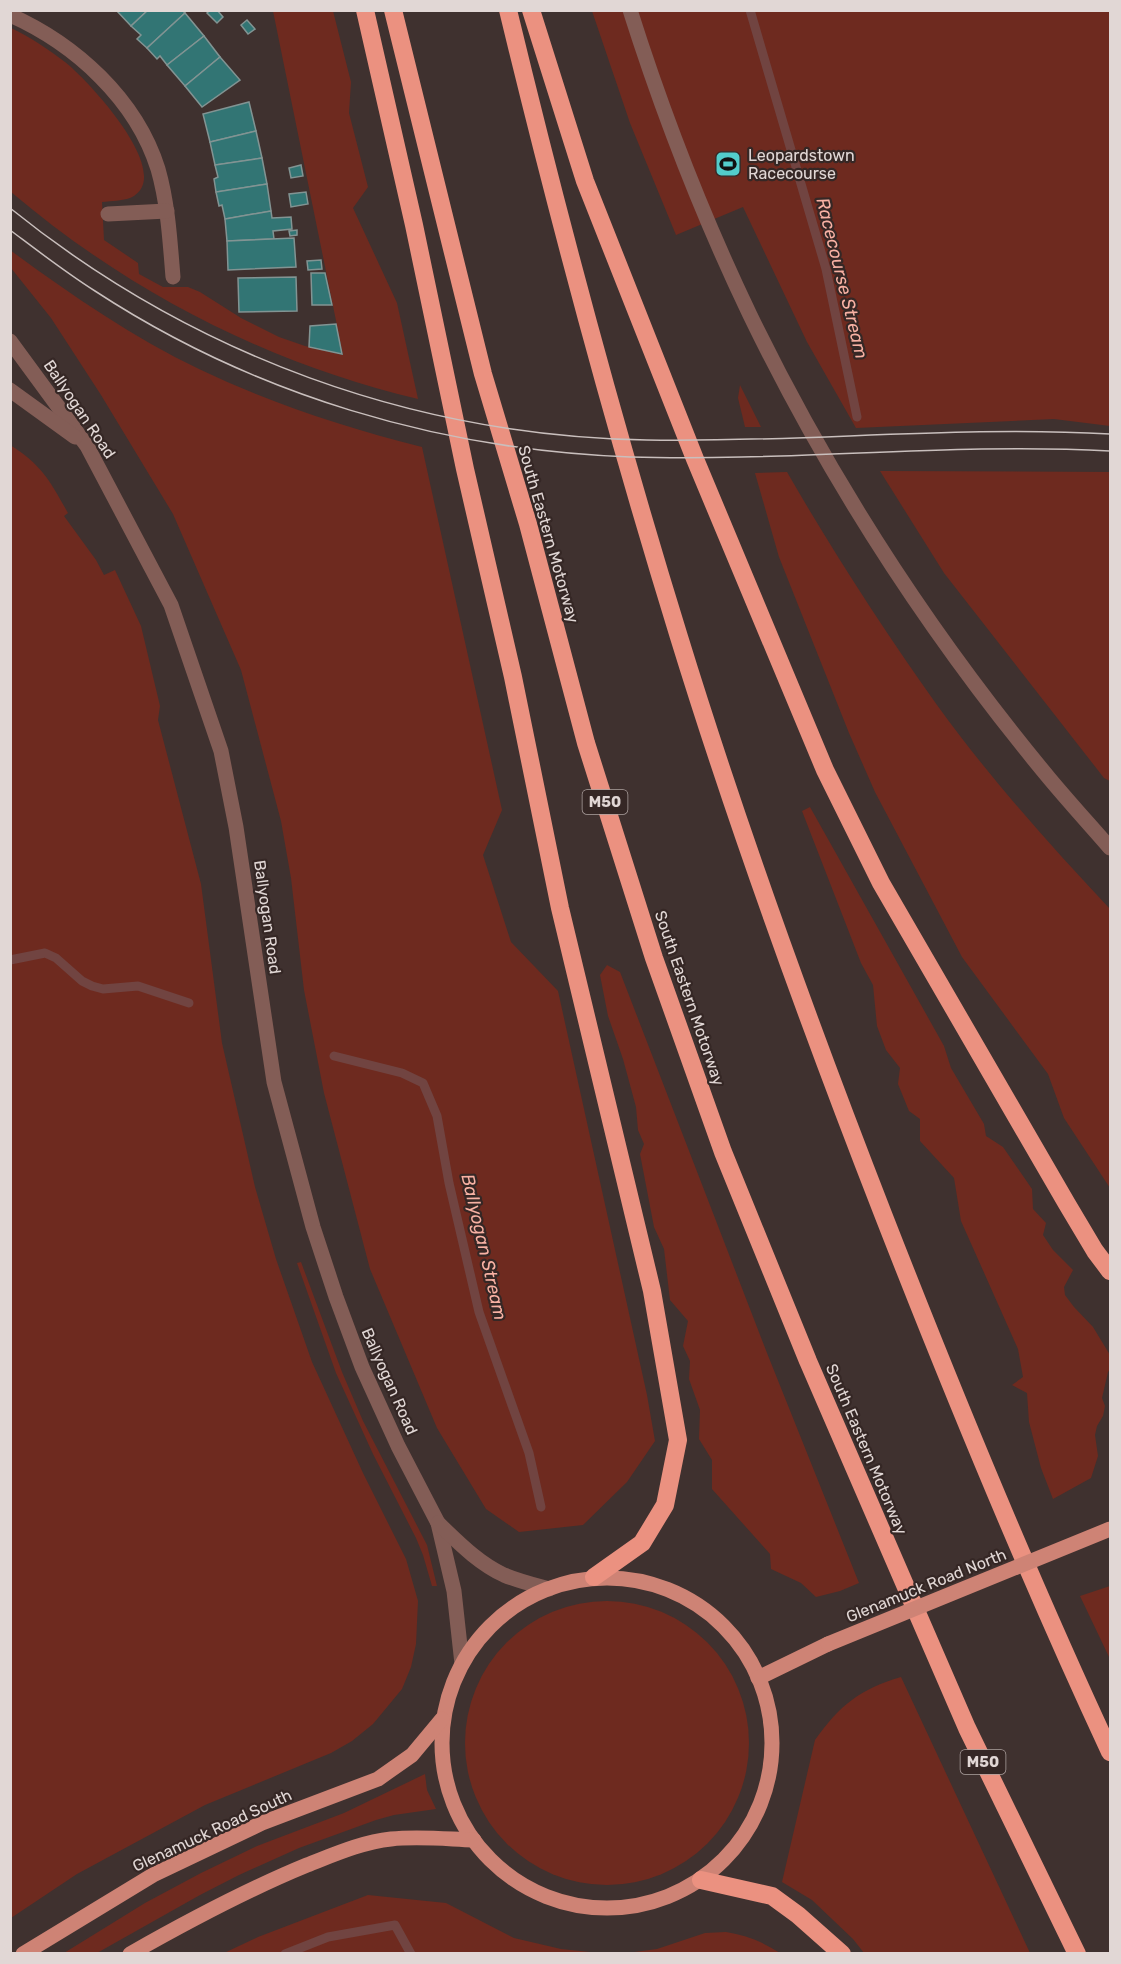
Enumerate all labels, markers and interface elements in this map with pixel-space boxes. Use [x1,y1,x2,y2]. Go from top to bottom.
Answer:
place label: Leopardstown Racecourse [748,146,855,183]
sports icon: Leopardstown Racecourse [713,149,743,179]
water label: Racecourse Stream [811,195,873,361]
street label: Ballyogan Road [40,356,120,462]
street label: South Eastern Motorway [514,443,583,625]
road number: M50 [582,790,628,814]
street label: Ballyogan Road [250,859,285,975]
street label: South Eastern Motorway [651,908,728,1088]
water label: Ballyogan Stream [456,1172,512,1322]
street label: Ballyogan Road [357,1325,422,1438]
street label: South Eastern Motorway [822,1361,911,1538]
street label: Glenamuck Road North [843,1545,1009,1626]
road number: M50 [960,1750,1006,1774]
street label: Glenamuck Road South [130,1785,295,1876]

